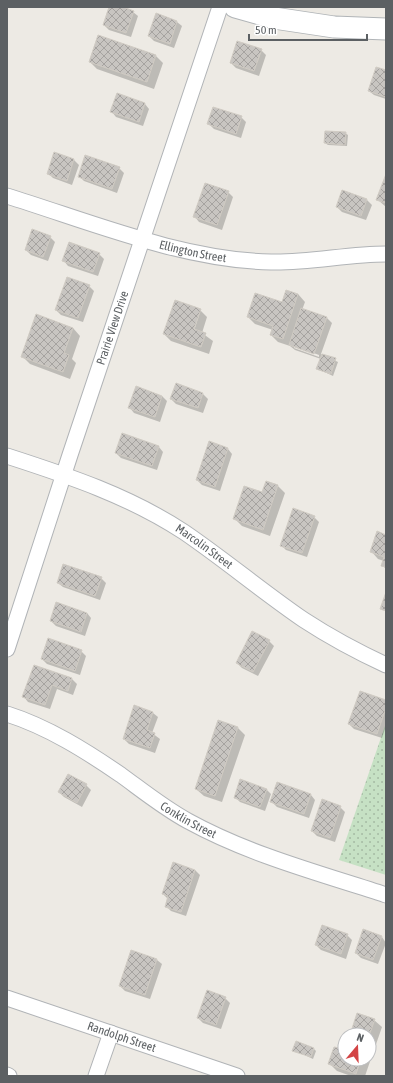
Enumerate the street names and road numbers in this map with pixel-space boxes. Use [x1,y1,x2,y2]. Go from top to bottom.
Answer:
street label: Ellington Street [158,237,228,265]
street label: Prairie View Drive [94,289,131,367]
street label: Marcolin Street [173,521,236,572]
street label: Conklin Street [158,799,219,841]
street label: Randolph Street [85,1019,158,1055]

